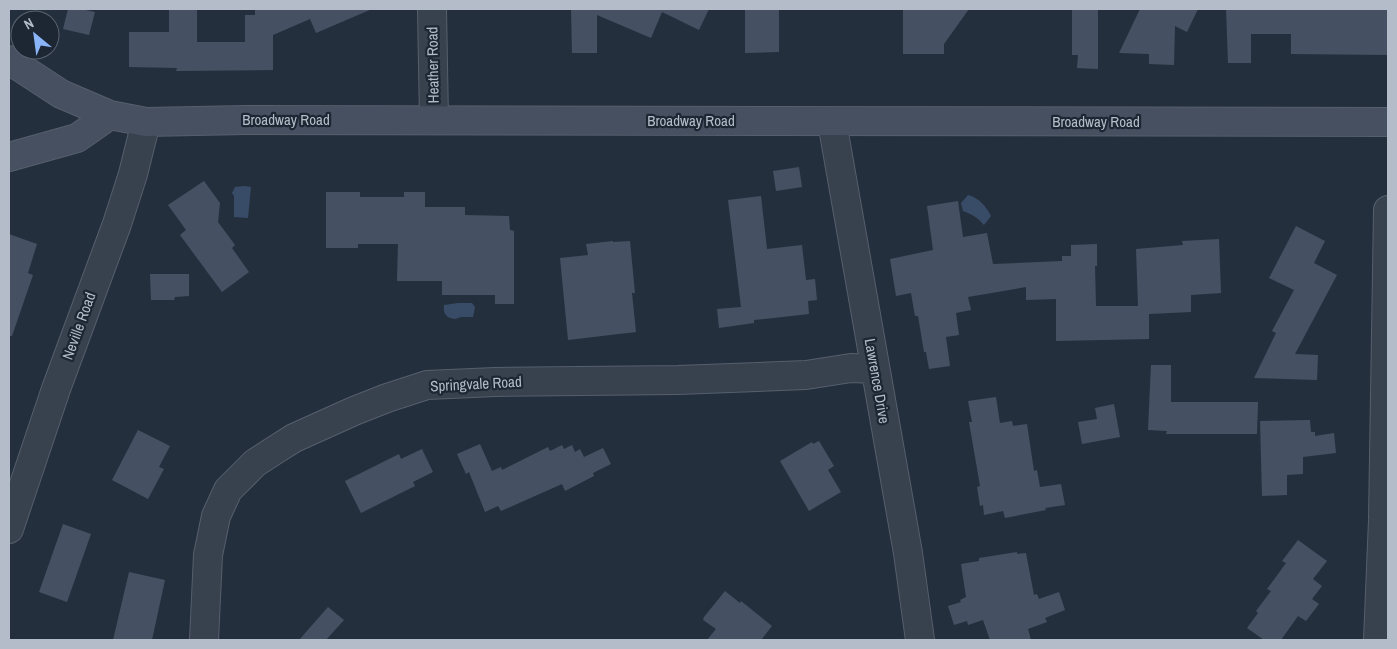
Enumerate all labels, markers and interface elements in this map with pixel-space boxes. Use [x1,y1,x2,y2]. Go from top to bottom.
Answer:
north arrow [10,10,60,60]
text: N [21,14,37,34]
street label: Heather Road [421,27,444,103]
street label: Broadway Road [242,109,330,130]
street label: Broadway Road [647,110,735,131]
street label: Broadway Road [1052,111,1140,132]
street label: Neville Road [57,289,100,363]
street label: Lawrence Drive [860,337,895,425]
street label: Springvale Road [430,371,522,396]

